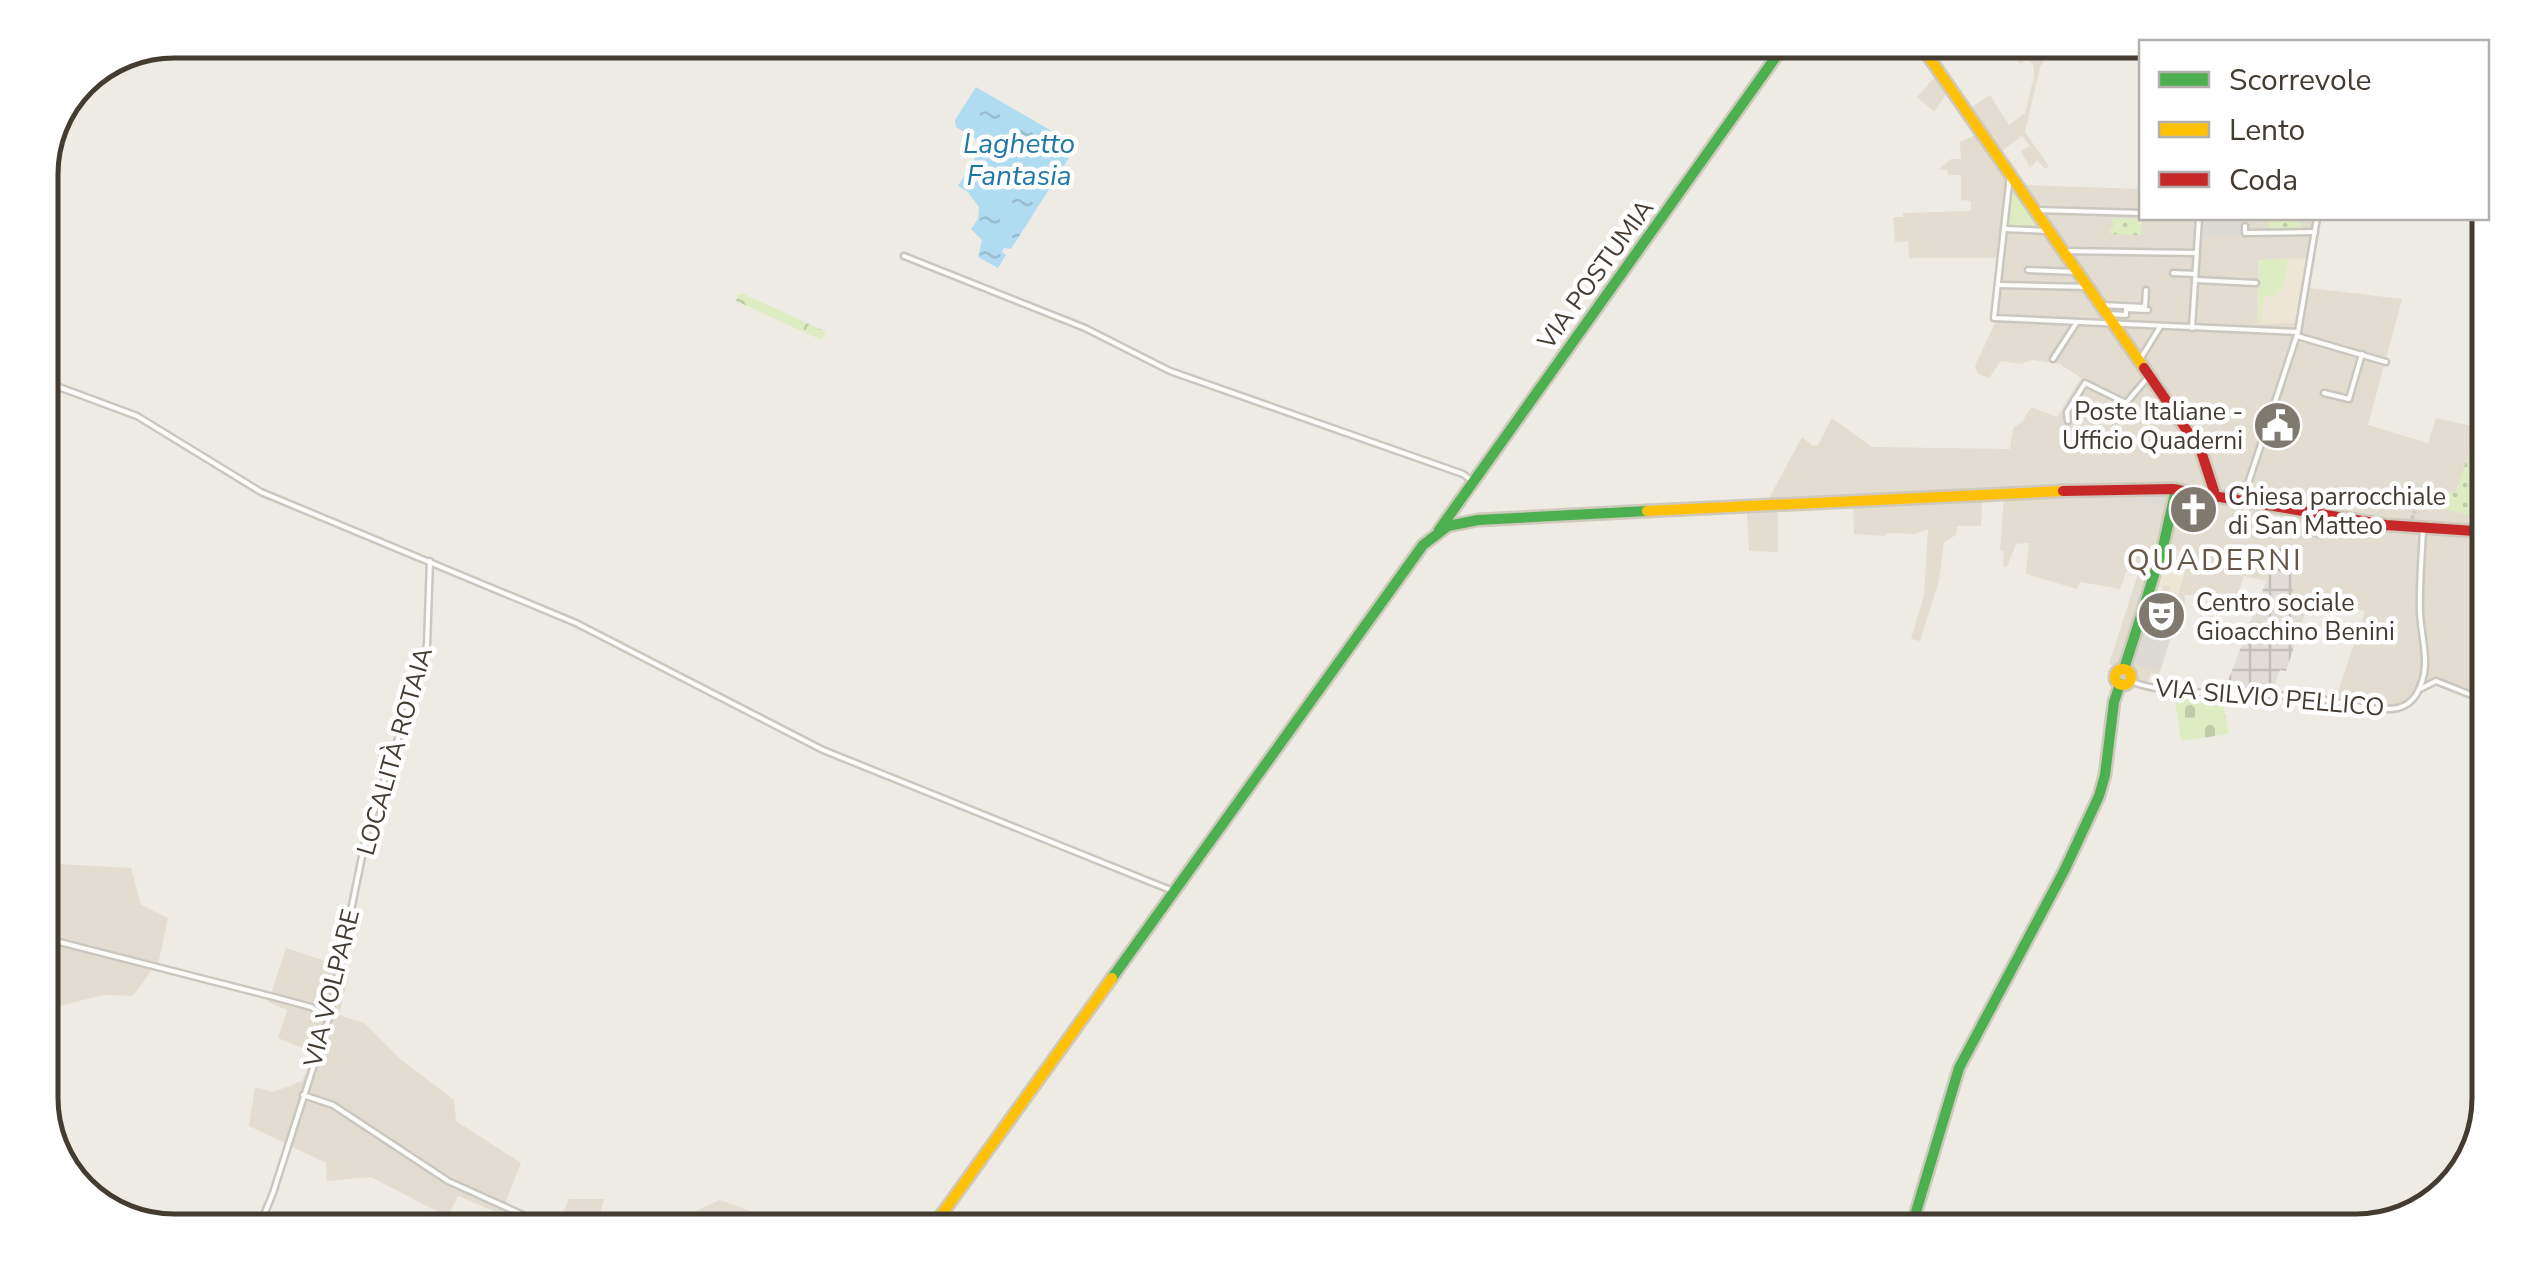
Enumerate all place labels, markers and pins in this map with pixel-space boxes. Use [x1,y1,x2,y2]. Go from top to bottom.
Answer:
place label: Poste Italiane - Ufficio Quaderni [2062,395,2243,458]
public building icon: Poste Italiane - Ufficio Quaderni [2252,399,2304,451]
place label: Chiesa parrocchiale di San Matteo [2228,480,2446,543]
church icon: Chiesa parrocchiale di San Matteo [2167,484,2219,536]
place label: Centro sociale Gioacchino Benini [2196,586,2395,649]
theatre icon: Centro sociale Gioacchino Benini [2135,590,2187,642]

